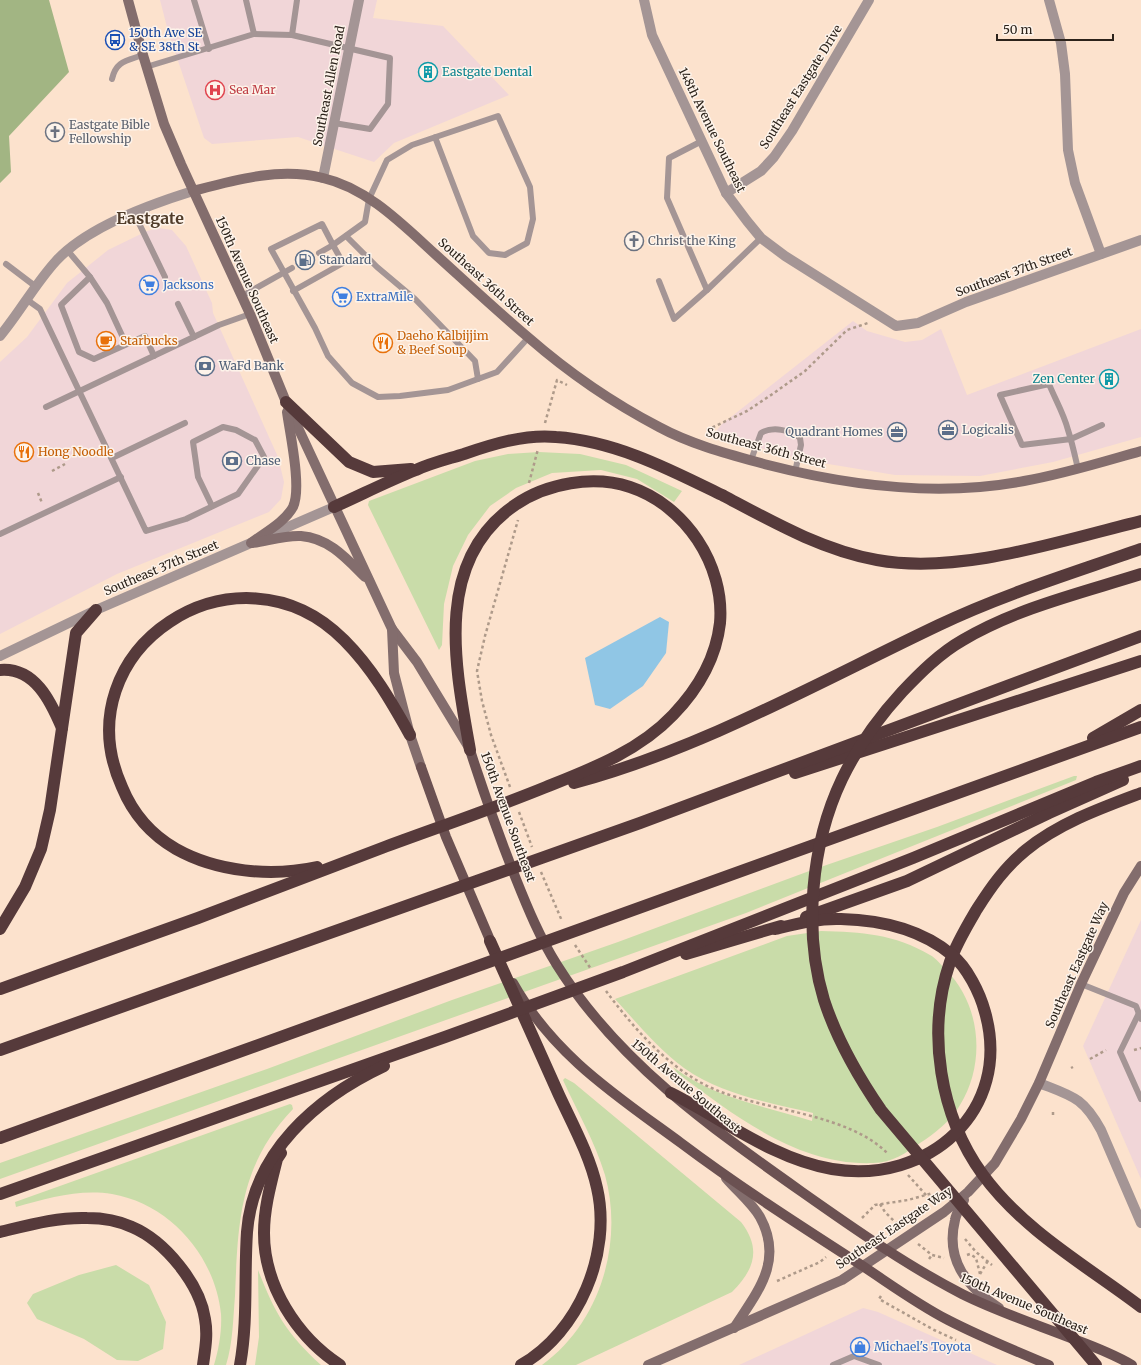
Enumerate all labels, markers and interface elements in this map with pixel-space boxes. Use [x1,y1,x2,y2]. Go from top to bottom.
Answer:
scale bar [997,16,1113,42]
street label: Southeast Eastgate Drive [756,22,845,152]
text: 50 m [1003,22,1032,37]
street label: Southeast Allen Road [309,24,348,147]
place label: 150th Ave SE & SE 38th St [129,25,203,54]
bus stop icon: 150th Ave SE & SE 38th St [104,29,126,51]
building icon: Eastgate Dental [417,61,439,83]
place label: Eastgate Dental [442,64,533,79]
street label: 148th Avenue Southeast [676,65,749,195]
hospital icon: Sea Mar [204,79,226,101]
place label: Sea Mar [229,82,276,97]
place label: Eastgate Bible Fellowship [69,117,150,146]
church icon: Eastgate Bible Fellowship [44,121,66,143]
district label: Eastgate [116,208,184,228]
street label: 150th Avenue Southeast [213,214,282,346]
church icon: Christ the King [623,230,645,252]
place label: Christ the King [648,233,736,248]
street label: Southeast 36th Street [435,235,538,329]
street label: Southeast 37th Street [953,243,1075,300]
fuel station icon: Standard [294,249,316,271]
place label: Standard [319,252,371,267]
supermarket icon: Jacksons [138,274,160,296]
place label: Jacksons [162,277,214,292]
supermarket icon: ExtraMile [331,286,353,308]
place label: ExtraMile [356,289,413,304]
place label: Daeho Kalbijjim & Beef Soup [397,328,489,357]
cafe icon: Starbucks [95,330,117,352]
restaurant icon: Daeho Kalbijjim & Beef Soup [372,332,394,354]
place label: Starbucks [120,333,178,348]
bank icon: WaFd Bank [194,355,216,377]
place label: WaFd Bank [218,358,284,373]
building icon: Zen Center [1098,368,1120,390]
place label: Zen Center [1032,371,1096,386]
office icon: Logicalis [937,419,959,441]
office icon: Quadrant Homes [886,421,908,443]
place label: Logicalis [962,422,1014,437]
street label: Southeast 36th Street [704,424,828,471]
place label: Quadrant Homes [785,424,883,439]
restaurant icon: Hong Noodle [13,441,35,463]
place label: Hong Noodle [38,444,113,459]
bank icon: Chase [221,450,243,472]
place label: Chase [246,453,280,468]
street label: Southeast 37th Street [101,536,221,599]
street label: 150th Avenue Southeast [478,750,539,884]
street label: Southeast Eastgate Way [1042,899,1111,1030]
street label: 150th Avenue Southeast [629,1036,744,1136]
street label: Southeast Eastgate Way [833,1183,955,1272]
street label: 150th Avenue Southeast [958,1270,1091,1337]
shop icon: Michael's Toyota [849,1336,871,1358]
place label: Michael's Toyota [874,1339,972,1354]

